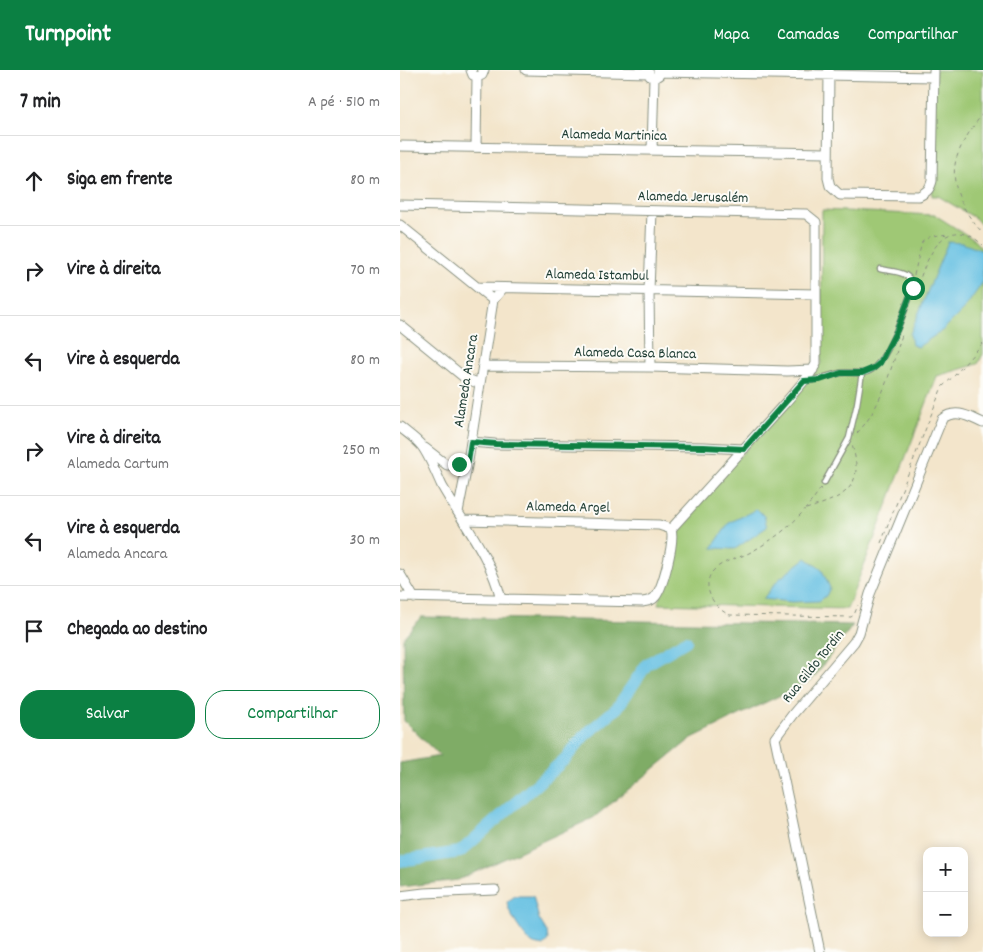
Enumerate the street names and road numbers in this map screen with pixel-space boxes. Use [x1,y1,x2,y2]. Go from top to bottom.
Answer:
street label: Alameda Martinica [561,124,668,148]
street label: Alameda Jerusalém [637,186,749,210]
street label: Alameda Istambul [545,264,649,288]
street label: Alameda Ancara [449,332,485,429]
street label: Alameda Casa Blanca [574,342,697,366]
street label: Alameda Argel [526,496,610,520]
street label: Rua Gildo Tordin [777,625,851,708]

